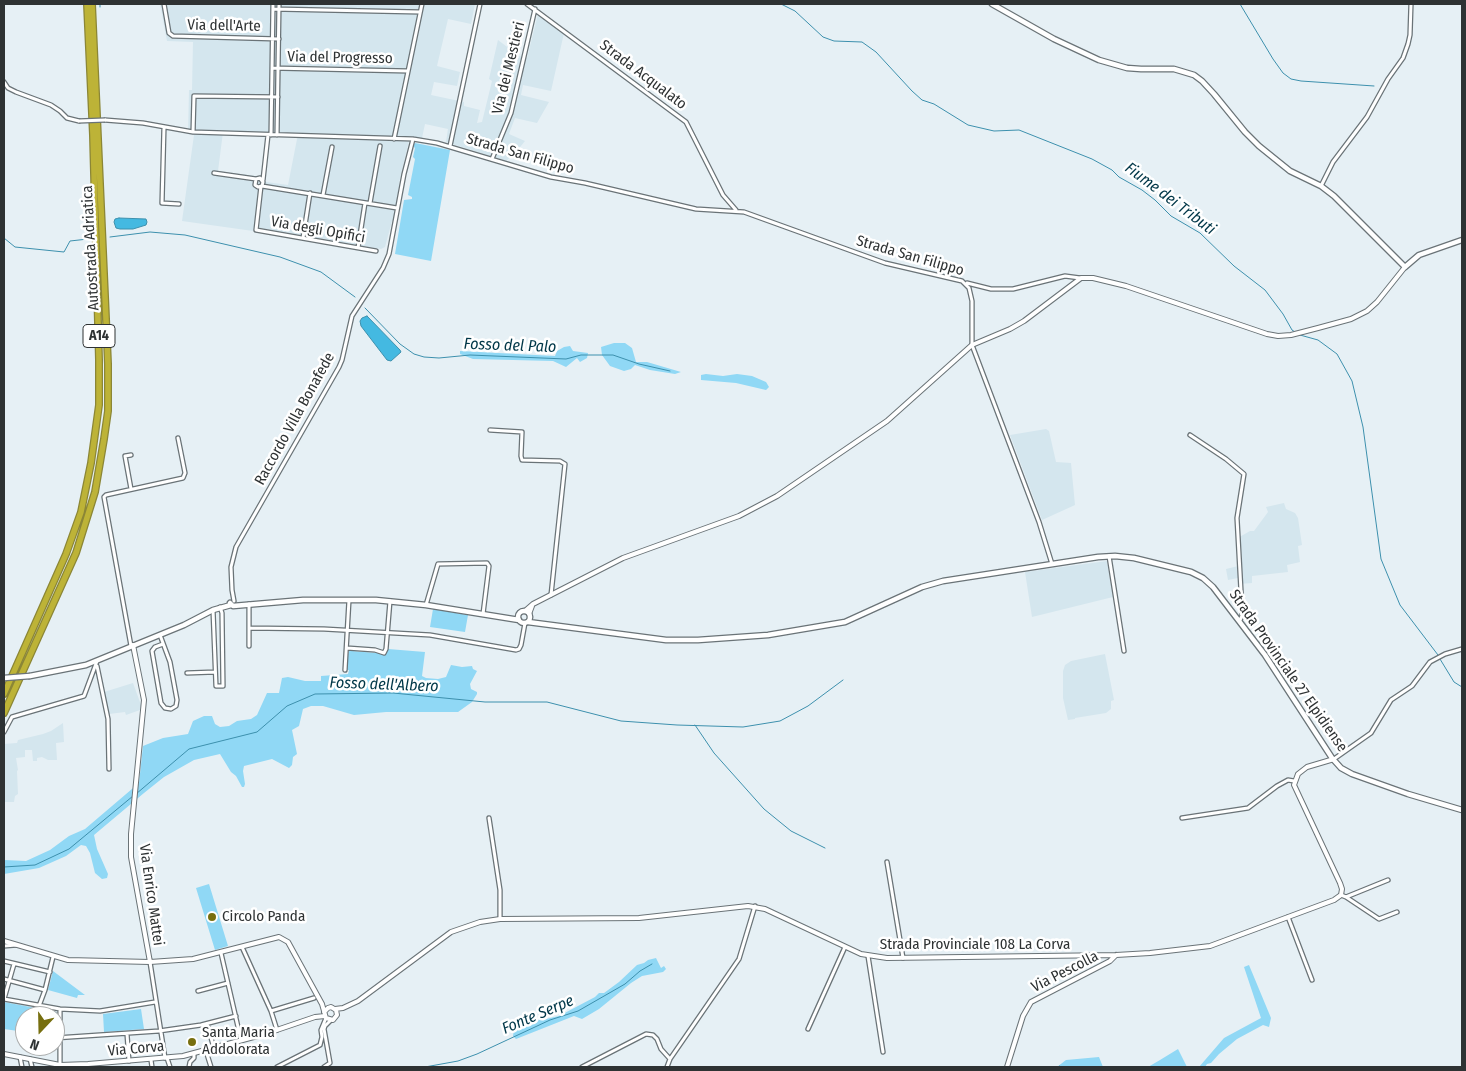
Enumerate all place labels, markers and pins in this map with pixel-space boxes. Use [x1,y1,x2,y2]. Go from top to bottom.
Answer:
place label: Circolo Panda [222,908,305,926]
marker: Circolo Panda [206,911,218,923]
place label: Santa Maria Addolorata [202,1024,275,1059]
marker: Santa Maria Addolorata [186,1036,198,1048]

